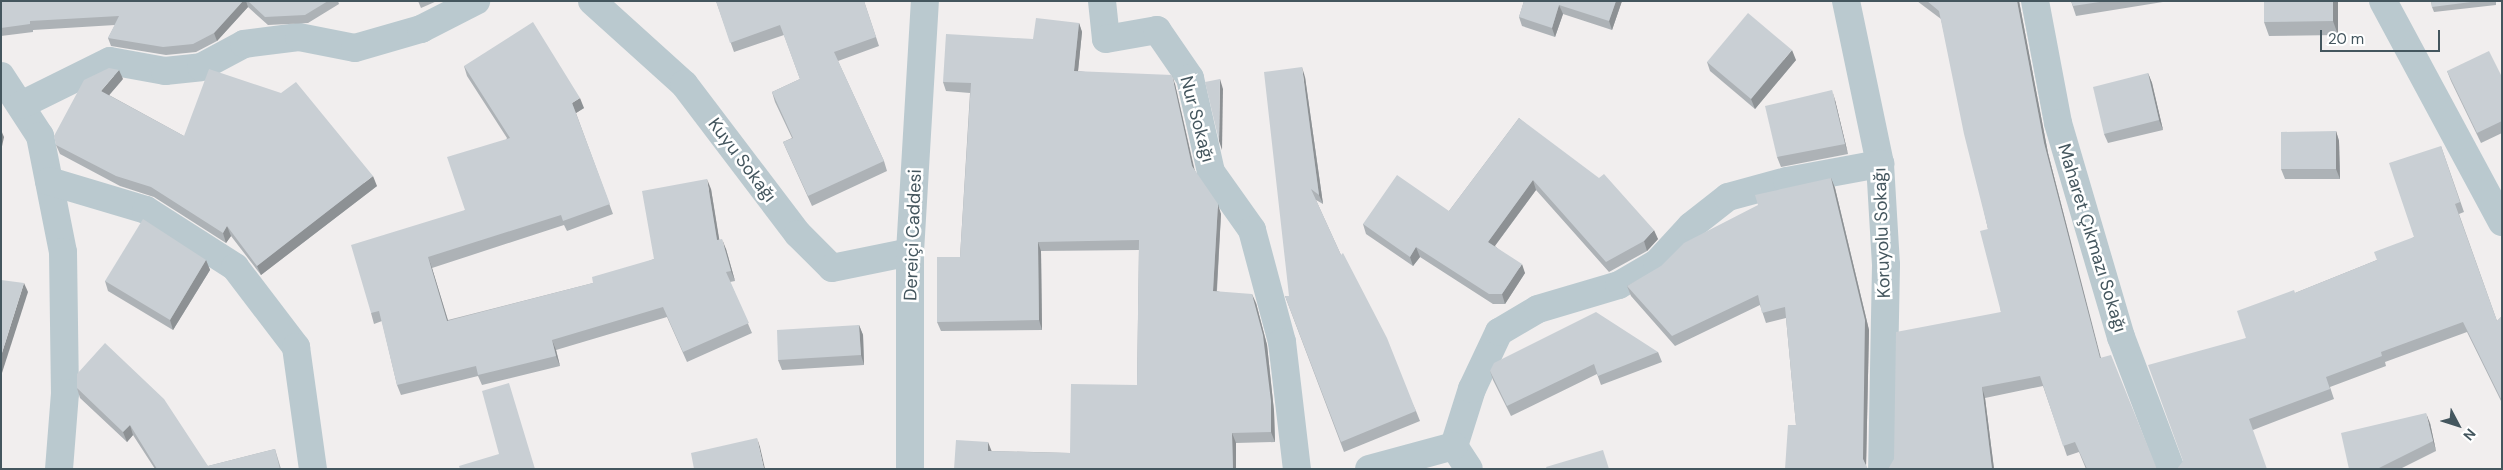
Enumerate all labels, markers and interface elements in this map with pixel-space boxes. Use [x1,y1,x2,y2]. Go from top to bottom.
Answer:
scale bar [2323,20,2443,52]
text: 20 m [2328,29,2364,49]
street label: Nur Sokağı [1175,74,1219,164]
street label: Kuyu Sokağı [703,114,781,206]
street label: Maharet Çıkmazı Sokağı [2053,141,2131,335]
street label: Koruyolu Sokağı [1869,167,1895,299]
street label: Dereiçi Caddesi [900,169,926,301]
north arrow [2433,400,2483,450]
text: N [2459,425,2480,444]

